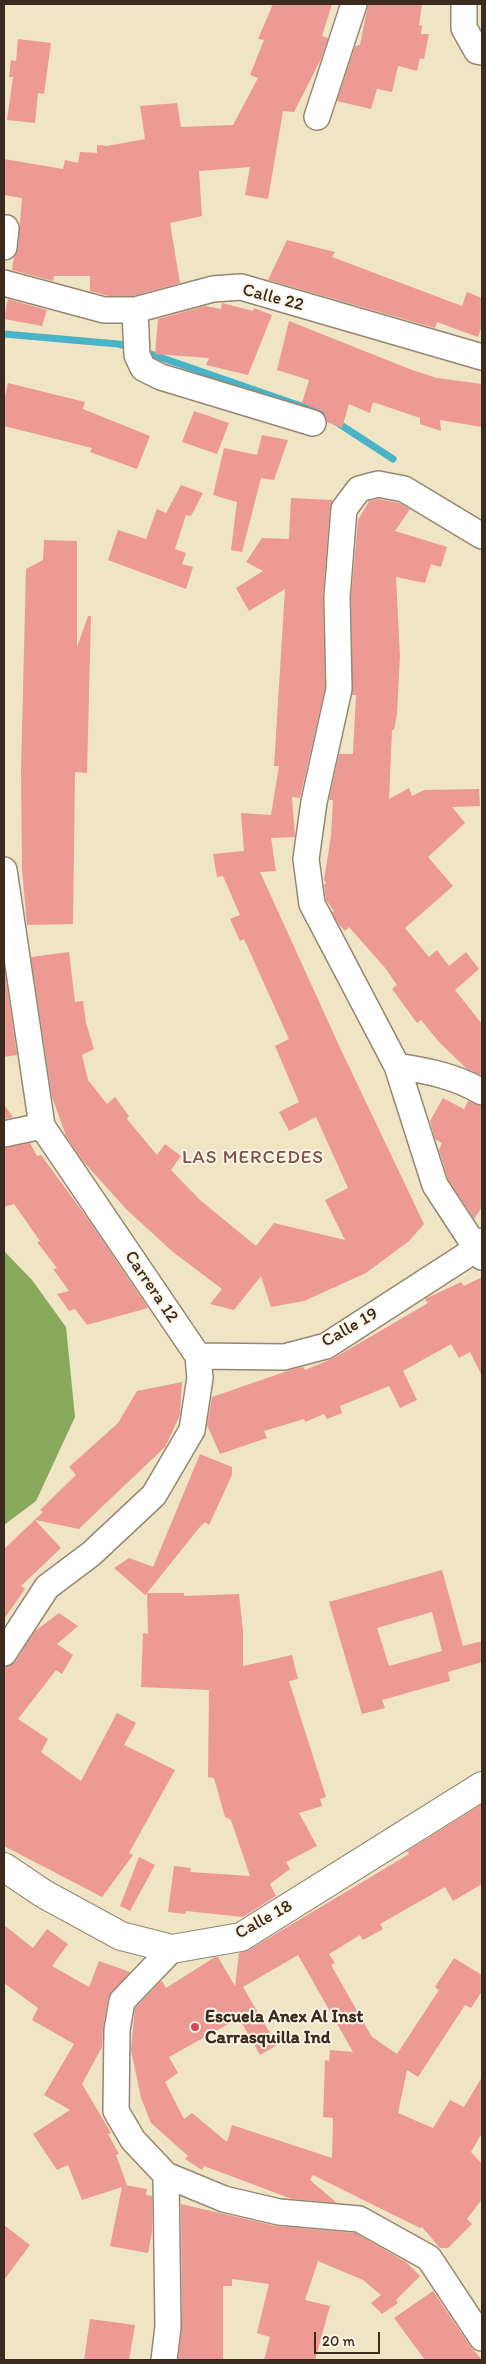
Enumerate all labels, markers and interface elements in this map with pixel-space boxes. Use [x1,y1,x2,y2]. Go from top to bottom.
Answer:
street label: Calle 22 [240,279,306,317]
district label: LAS MERCEDES [180,1147,326,1169]
street label: Carrera 12 [119,1247,183,1327]
street label: Calle 19 [318,1303,382,1353]
street label: Calle 18 [232,1896,296,1944]
place label: Escuela Anex Al Inst Carrasquilla Ind [205,2006,363,2048]
marker: Escuela Anex Al Inst Carrasquilla Ind [189,2021,201,2033]
scale bar [316,2322,382,2354]
text: 20 m [322,2332,355,2350]

